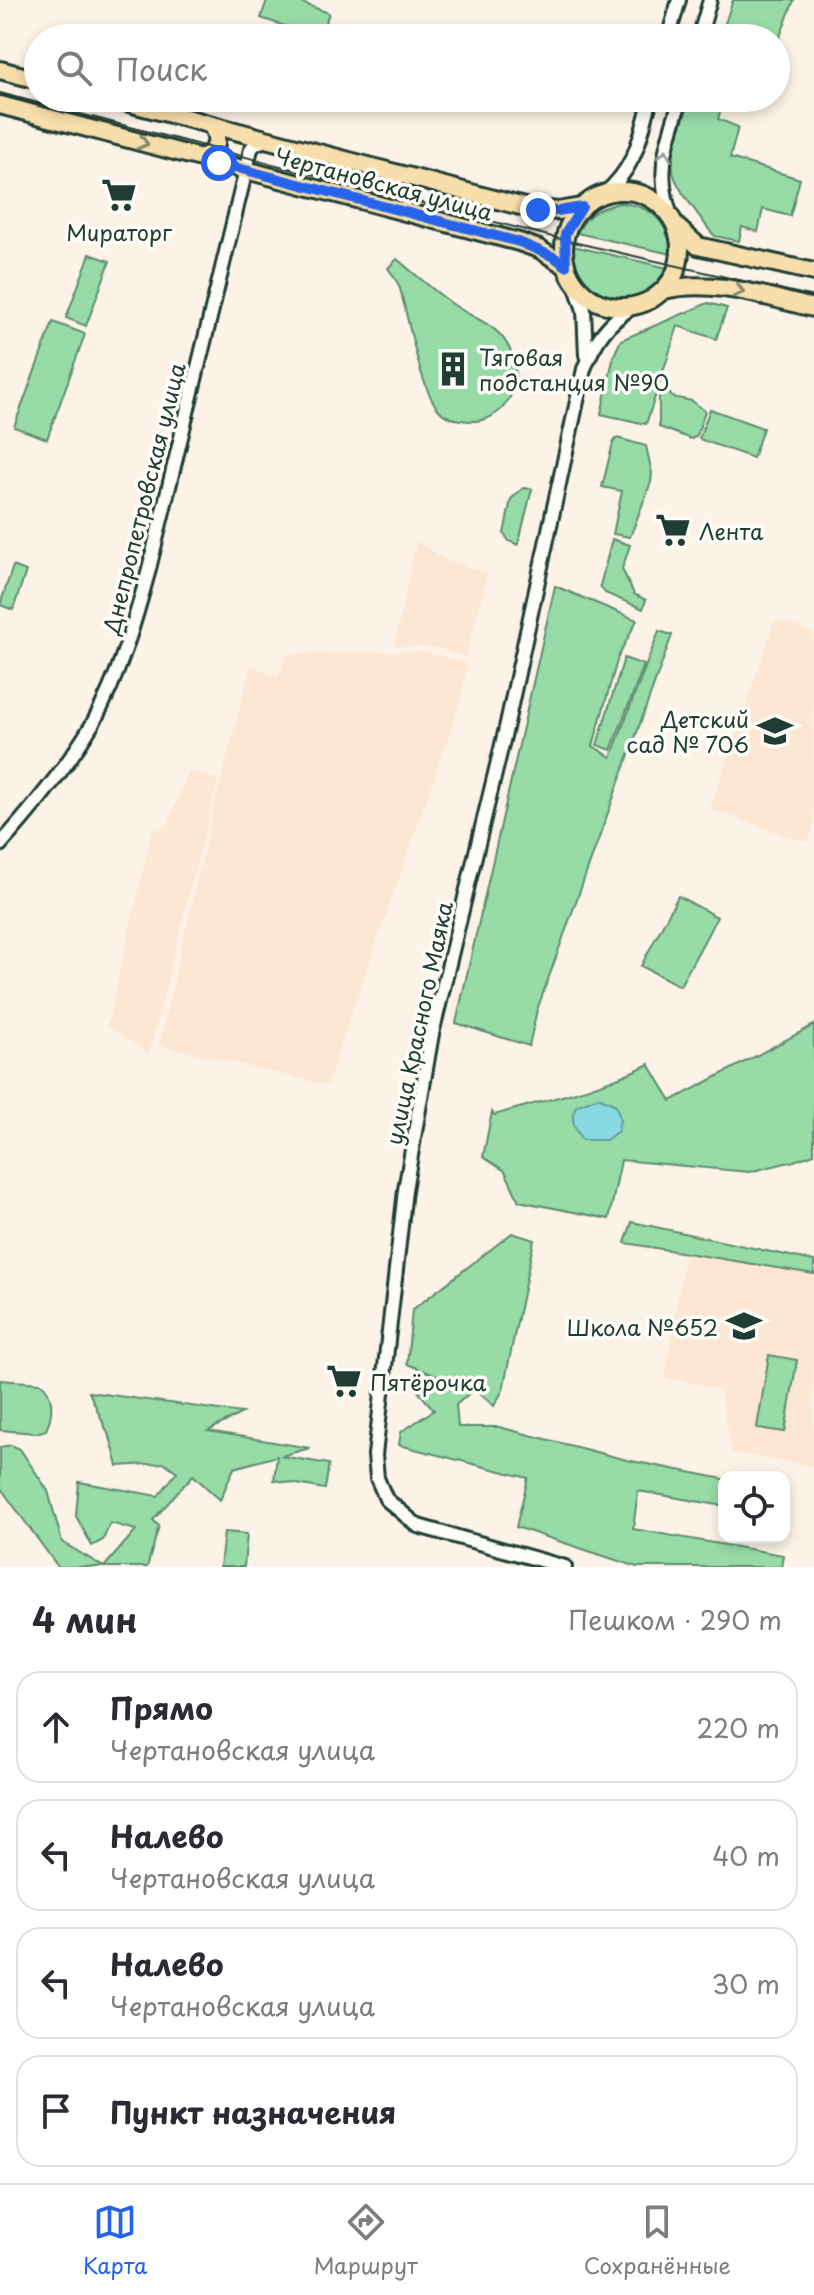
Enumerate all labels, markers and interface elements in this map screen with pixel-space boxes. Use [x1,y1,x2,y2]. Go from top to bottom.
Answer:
search box [24,24,790,112]
icon: search [52,46,96,90]
text: Поиск [116,46,207,91]
one-way arrow [135,133,149,150]
street label: Чертановская улица [271,138,497,228]
route start [201,145,237,181]
one-way arrow [656,149,673,163]
supermarket icon: Мираторг [100,176,138,214]
route end [520,192,556,228]
place label: Мираторг [66,215,173,248]
one-way arrow [732,282,745,299]
place label: Тяговая подстанция №90 [479,340,669,398]
building icon: Тяговая подстанция №90 [434,350,472,388]
street label: Днепропетровская улица [93,359,193,638]
supermarket icon: Лента [654,511,692,549]
place label: Лента [699,514,764,547]
place label: Детский сад № 706 [627,702,749,760]
school or university icon: Детский сад № 706 [756,712,794,750]
street label: улица Красного Маяка [376,898,460,1148]
school or university icon: Школа №652 [725,1307,763,1345]
place label: Школа №652 [567,1310,718,1343]
supermarket icon: Пятёрочка [325,1362,363,1400]
place label: Пятёрочка [370,1365,487,1398]
map controls [718,1471,790,1543]
button: locate [718,1471,790,1543]
text: 4 мин [32,1593,137,1645]
text: Пешком · 290 m [568,1600,782,1639]
text: Прямо [110,1685,213,1730]
icon: ahead [34,1705,78,1749]
text: 220 m [696,1708,780,1747]
text: Чертановская улица [110,1730,375,1769]
text: Налево [110,1813,224,1858]
icon: left [34,1833,78,1877]
text: 40 m [712,1836,780,1875]
text: Чертановская улица [110,1858,375,1897]
text: Налево [110,1941,224,1986]
icon: left [34,1961,78,2005]
text: 30 m [712,1964,780,2003]
text: Чертановская улица [110,1986,375,2025]
icon: arrive [34,2089,78,2133]
text: Пункт назначения [110,2089,396,2134]
tab: Карта [83,2200,148,2281]
tab: Маршрут [314,2200,418,2281]
tab: Сохранённые [584,2200,731,2281]

